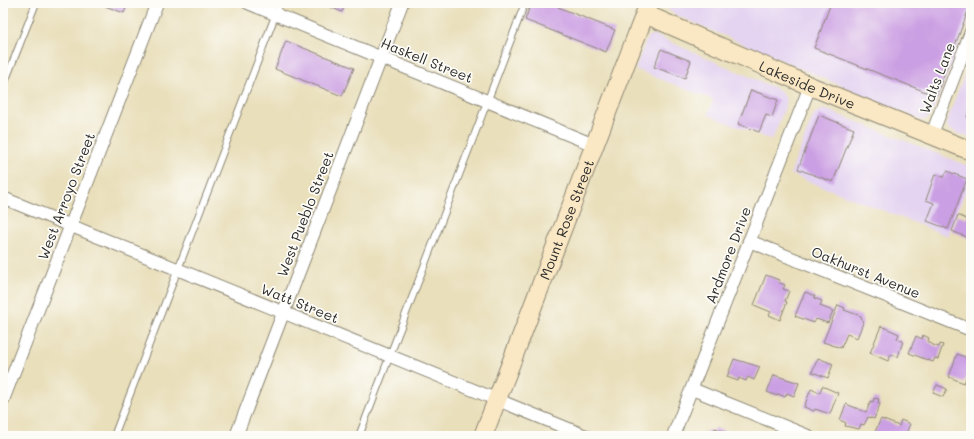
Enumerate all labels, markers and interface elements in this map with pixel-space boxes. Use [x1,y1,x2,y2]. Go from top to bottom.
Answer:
street label: Haskell Street [378,33,476,87]
street label: Walts Lane [915,40,959,116]
street label: Lakeside Drive [756,56,858,113]
street label: West Arroyo Street [33,130,99,262]
street label: West Pueblo Street [272,148,338,280]
street label: Mount Rose Street [534,156,598,282]
street label: Ardmore Drive [701,204,755,306]
street label: Oakhurst Avenue [809,242,923,302]
street label: Watt Street [258,279,342,327]

